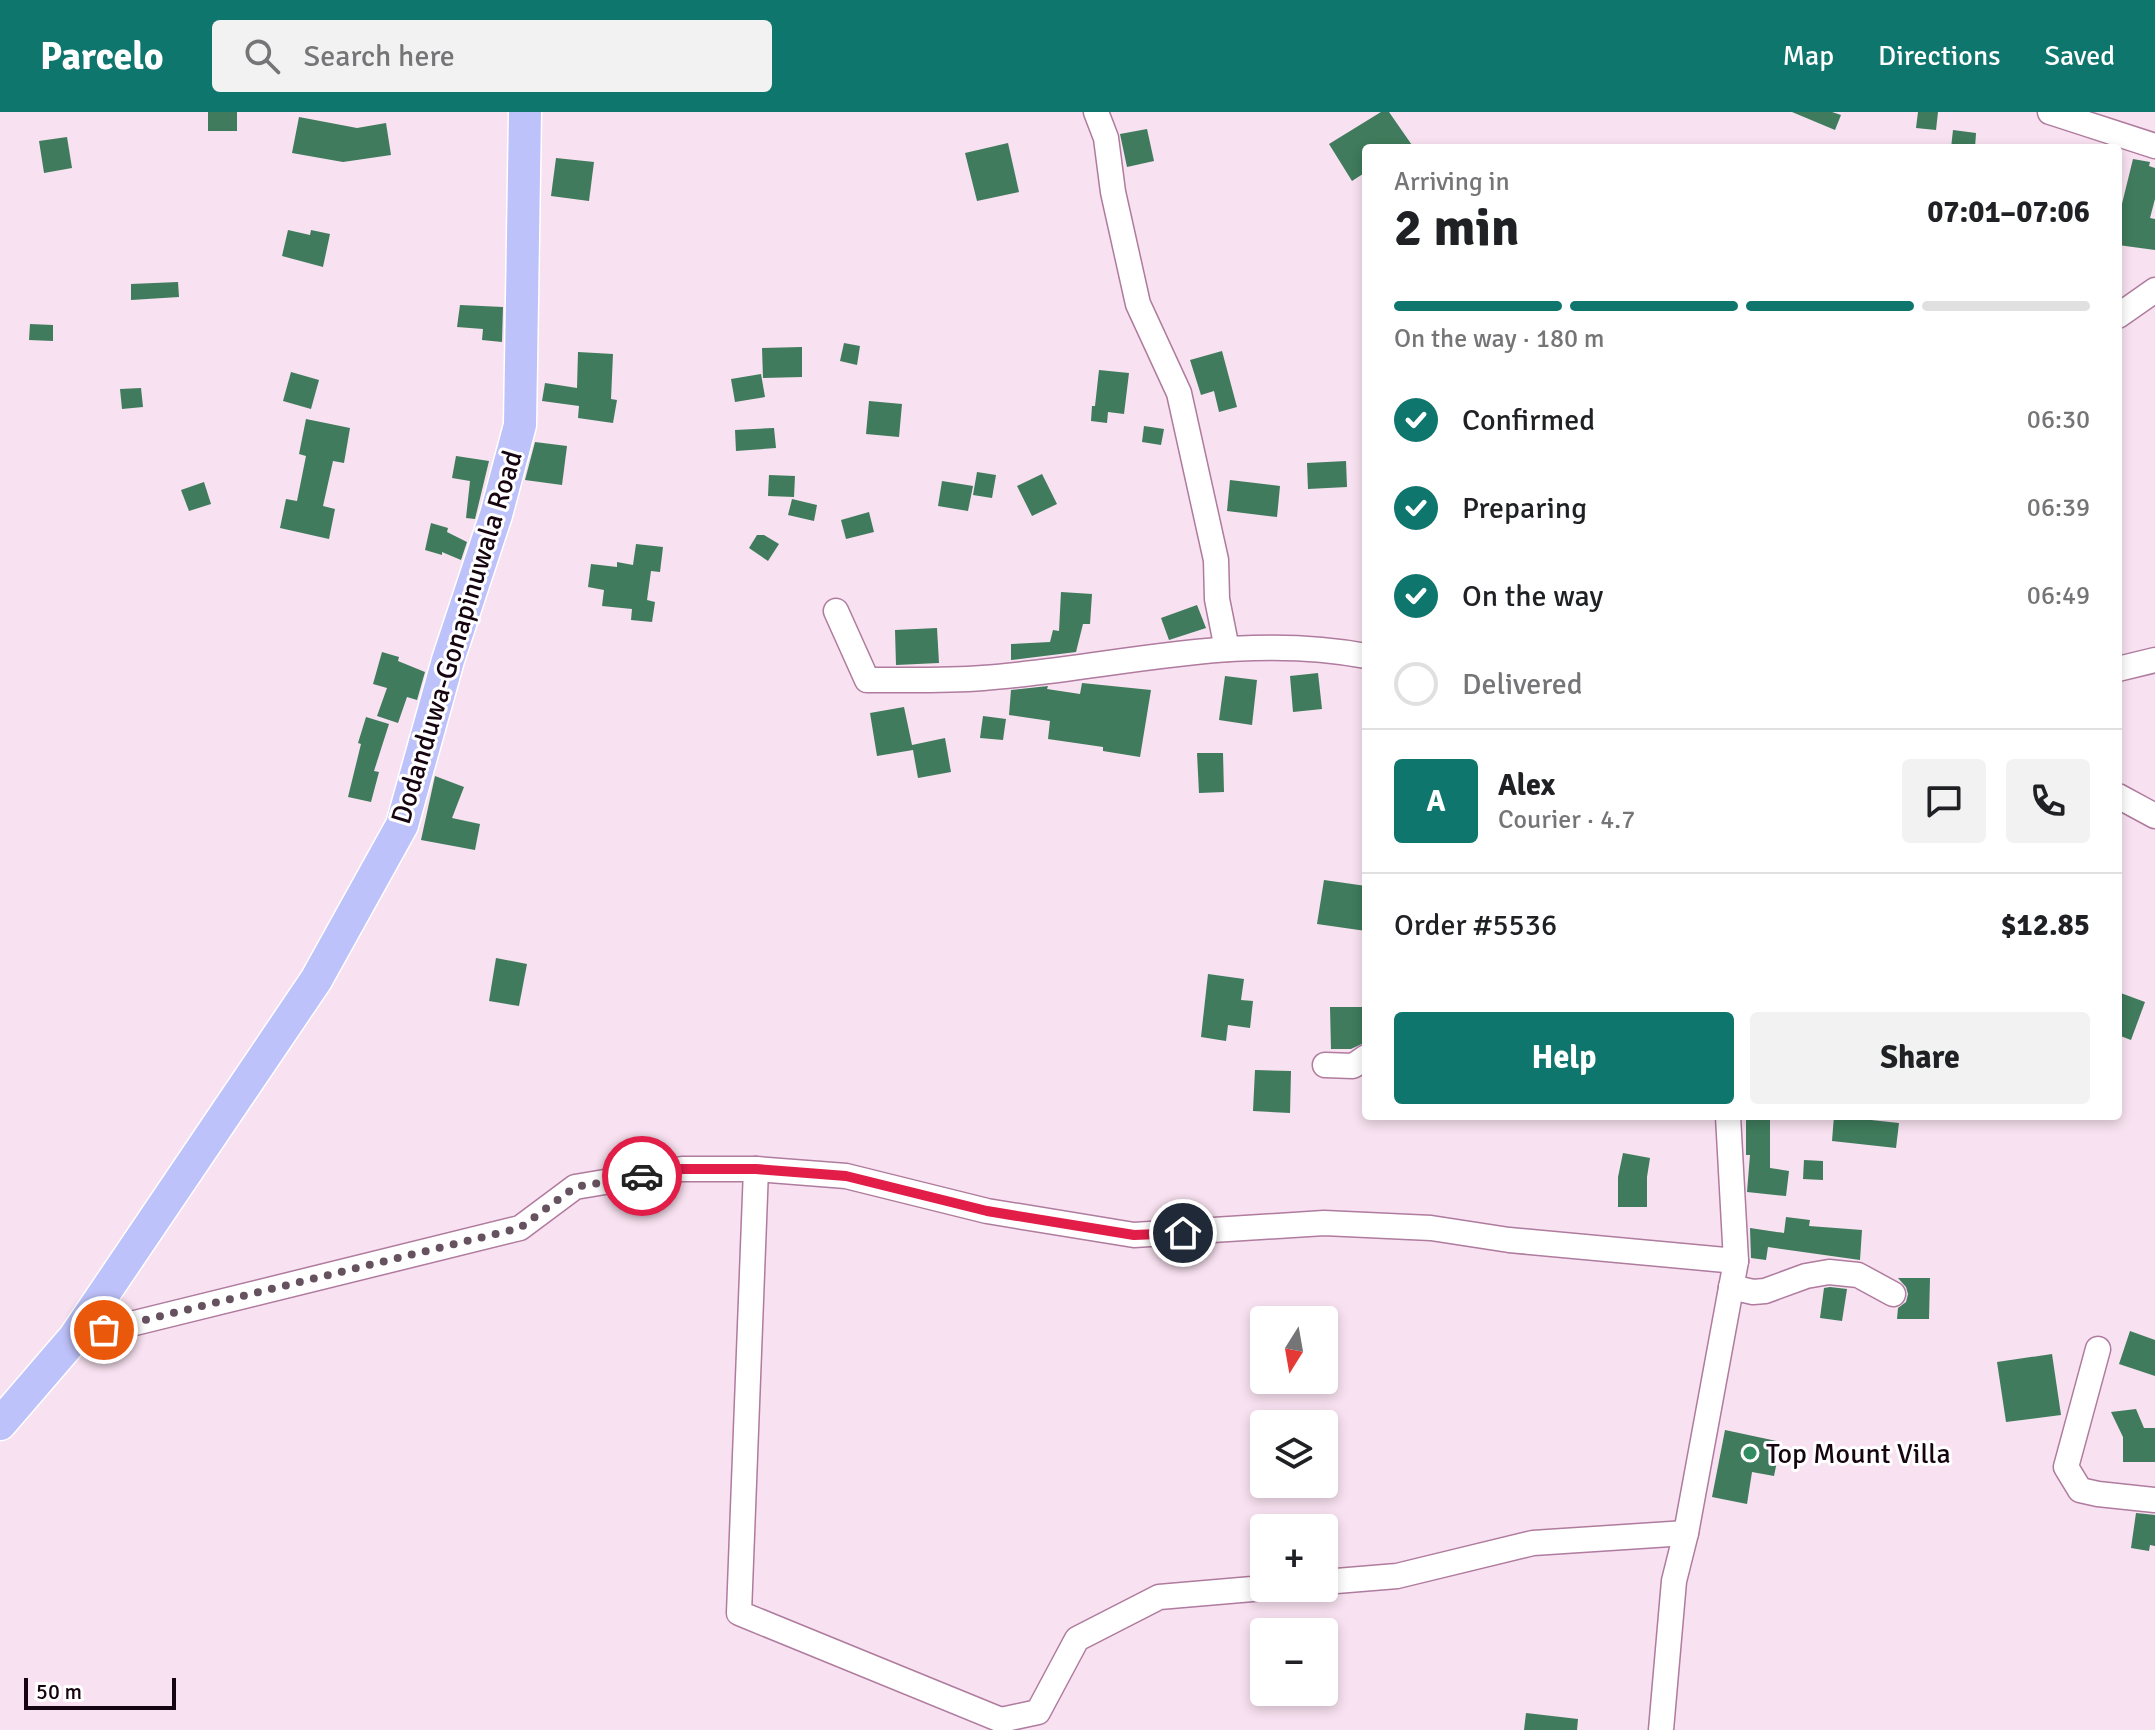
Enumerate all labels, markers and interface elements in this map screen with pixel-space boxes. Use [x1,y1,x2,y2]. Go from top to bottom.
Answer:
search box [212,20,772,92]
text: Parcelo [40,33,164,80]
icon: search [240,34,284,78]
text: Search here [304,38,455,75]
text: Map [1782,39,1834,73]
text: Directions [1878,39,2000,73]
text: Saved [2044,39,2115,73]
text: Arriving in [1394,166,1510,198]
text: 07:01–07:06 [1927,194,2090,231]
text: 2 min [1394,196,1520,260]
text: On the way · 180 m [1394,323,1604,355]
icon: check [1394,398,1438,442]
text: Confirmed [1462,402,1595,439]
text: 06:30 [2027,404,2090,436]
street label: Dodanduwa-Gonapinuwala Road [384,446,530,828]
icon: check [1394,486,1438,530]
text: Preparing [1462,490,1587,527]
text: 06:39 [2027,492,2090,524]
icon: check [1394,574,1438,618]
text: On the way [1462,578,1603,615]
text: 06:49 [2027,580,2090,612]
text: Delivered [1462,666,1583,703]
button: chat [1902,759,1986,843]
button: phone [2006,759,2090,843]
text: Alex [1498,767,1555,804]
text: A [1426,783,1446,820]
text: Courier · 4.7 [1498,804,1635,836]
text: Order #5536 [1394,907,1557,944]
text: $12.85 [2000,907,2090,944]
button: Help [1394,1012,1734,1104]
button: Share [1750,1012,2090,1104]
courier [602,1136,682,1216]
icon: car [620,1154,664,1198]
pin [1149,1199,1217,1267]
icon: home [1161,1211,1205,1255]
pin [70,1296,138,1364]
north arrow [1250,1306,1338,1394]
map controls [1250,1306,1338,1706]
icon: bag [82,1308,126,1352]
button: layers [1250,1410,1338,1498]
place label: Top Mount Villa [1766,1437,1951,1471]
marker: Top Mount Villa [1741,1444,1759,1462]
button: + [1250,1514,1338,1602]
button: − [1250,1618,1338,1706]
scale bar [24,1674,176,1710]
text: 50 m [36,1678,82,1705]

